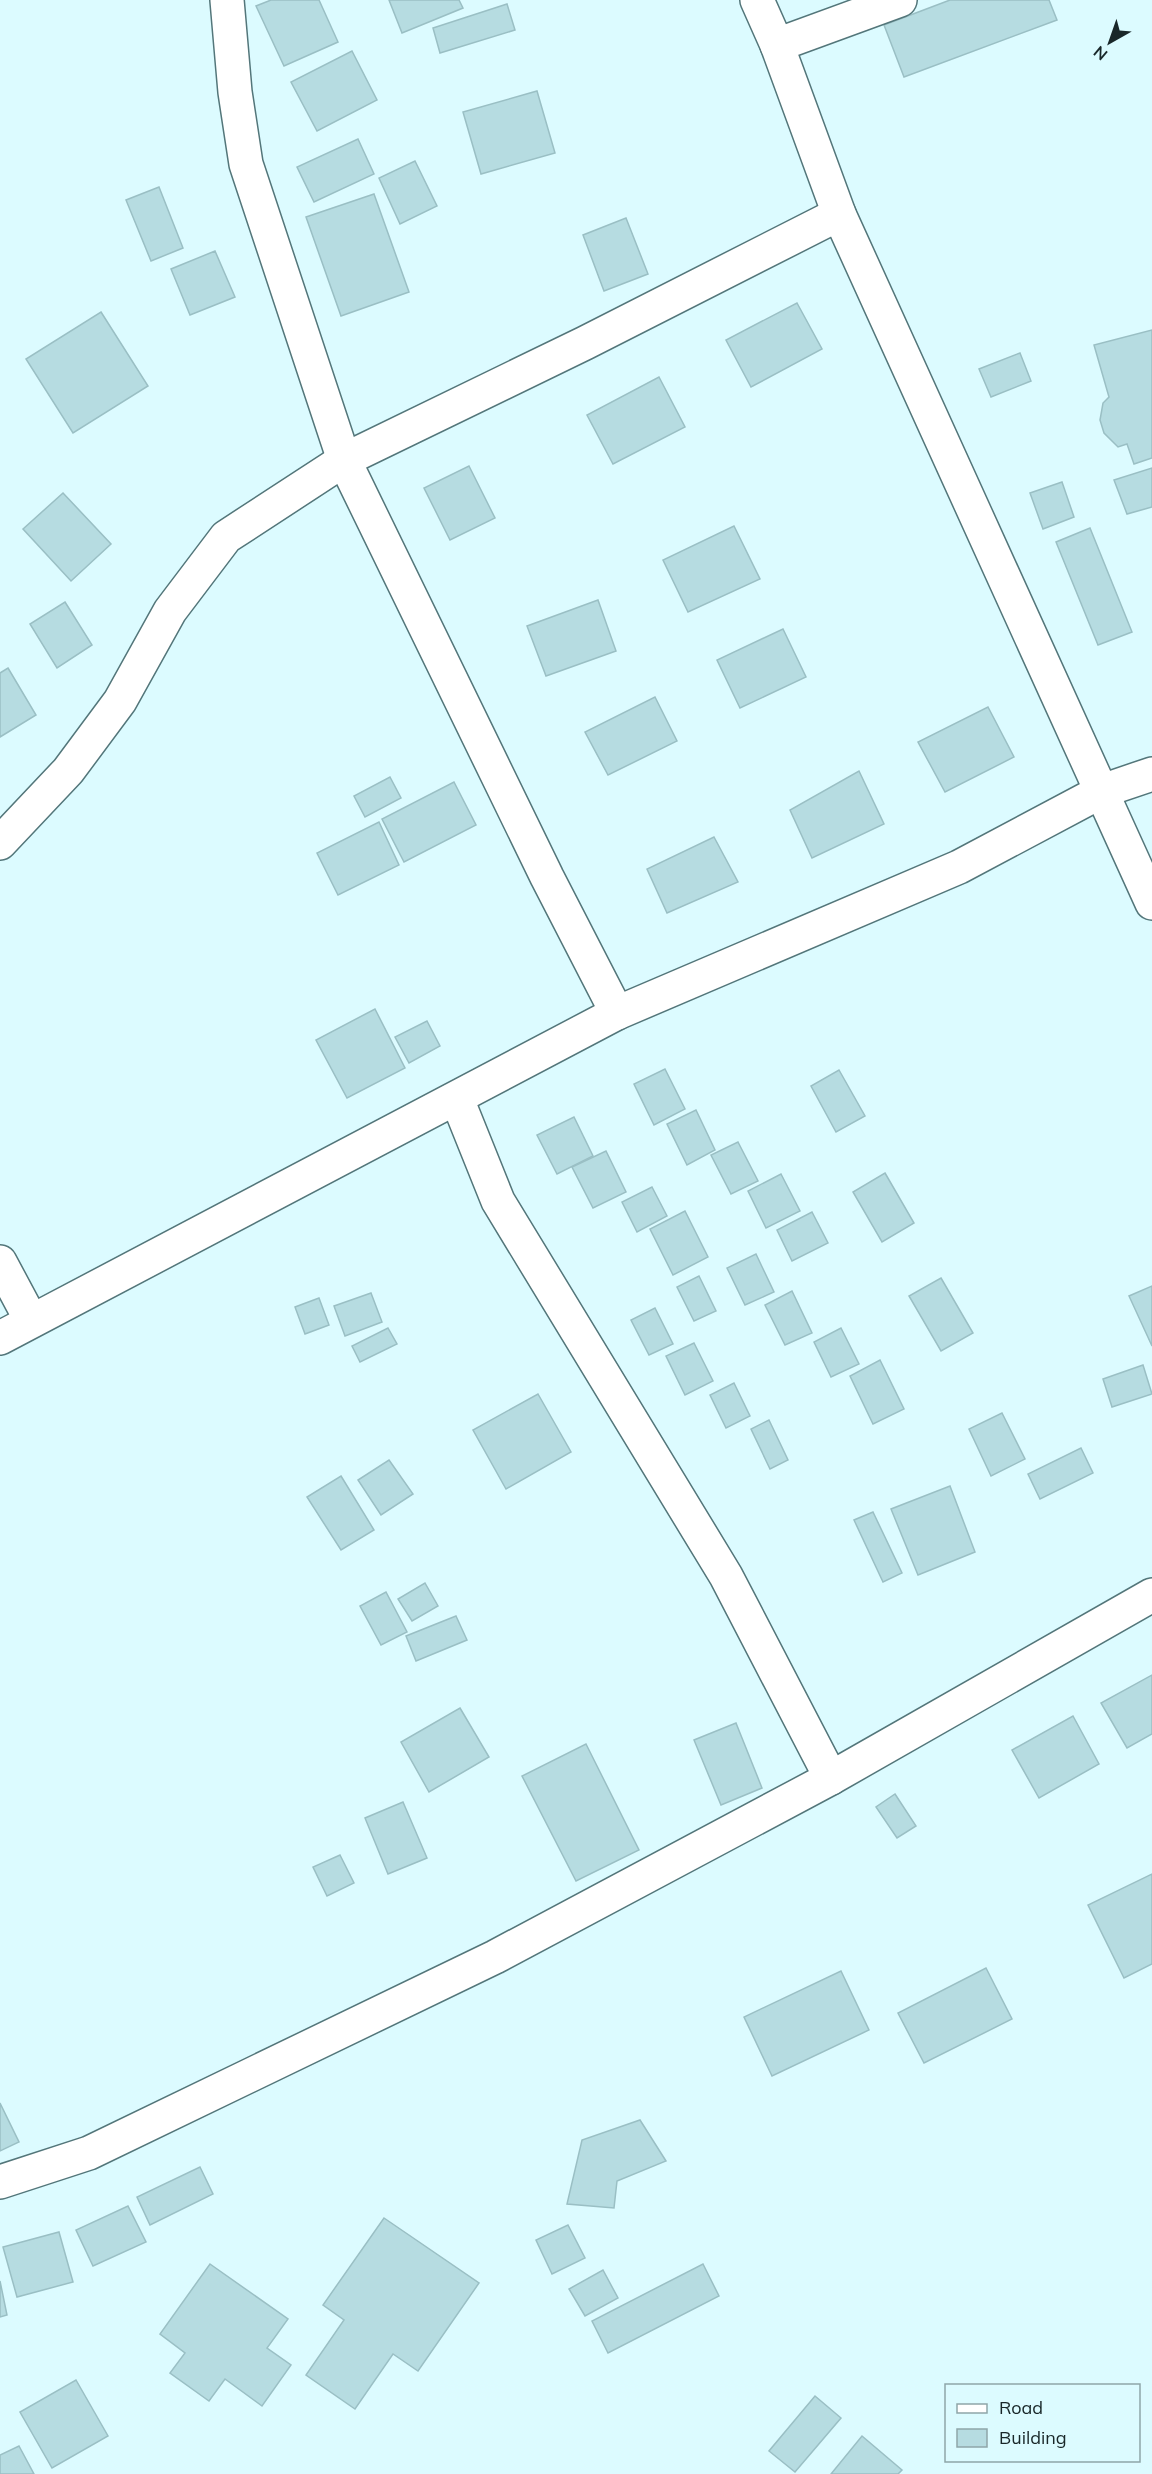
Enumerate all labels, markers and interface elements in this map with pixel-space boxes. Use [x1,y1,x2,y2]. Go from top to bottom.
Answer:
north arrow [1080,12,1140,72]
text: N [1089,42,1111,65]
legend [945,2384,1140,2462]
text: Road [999,2396,1043,2419]
text: Building [999,2426,1067,2449]

